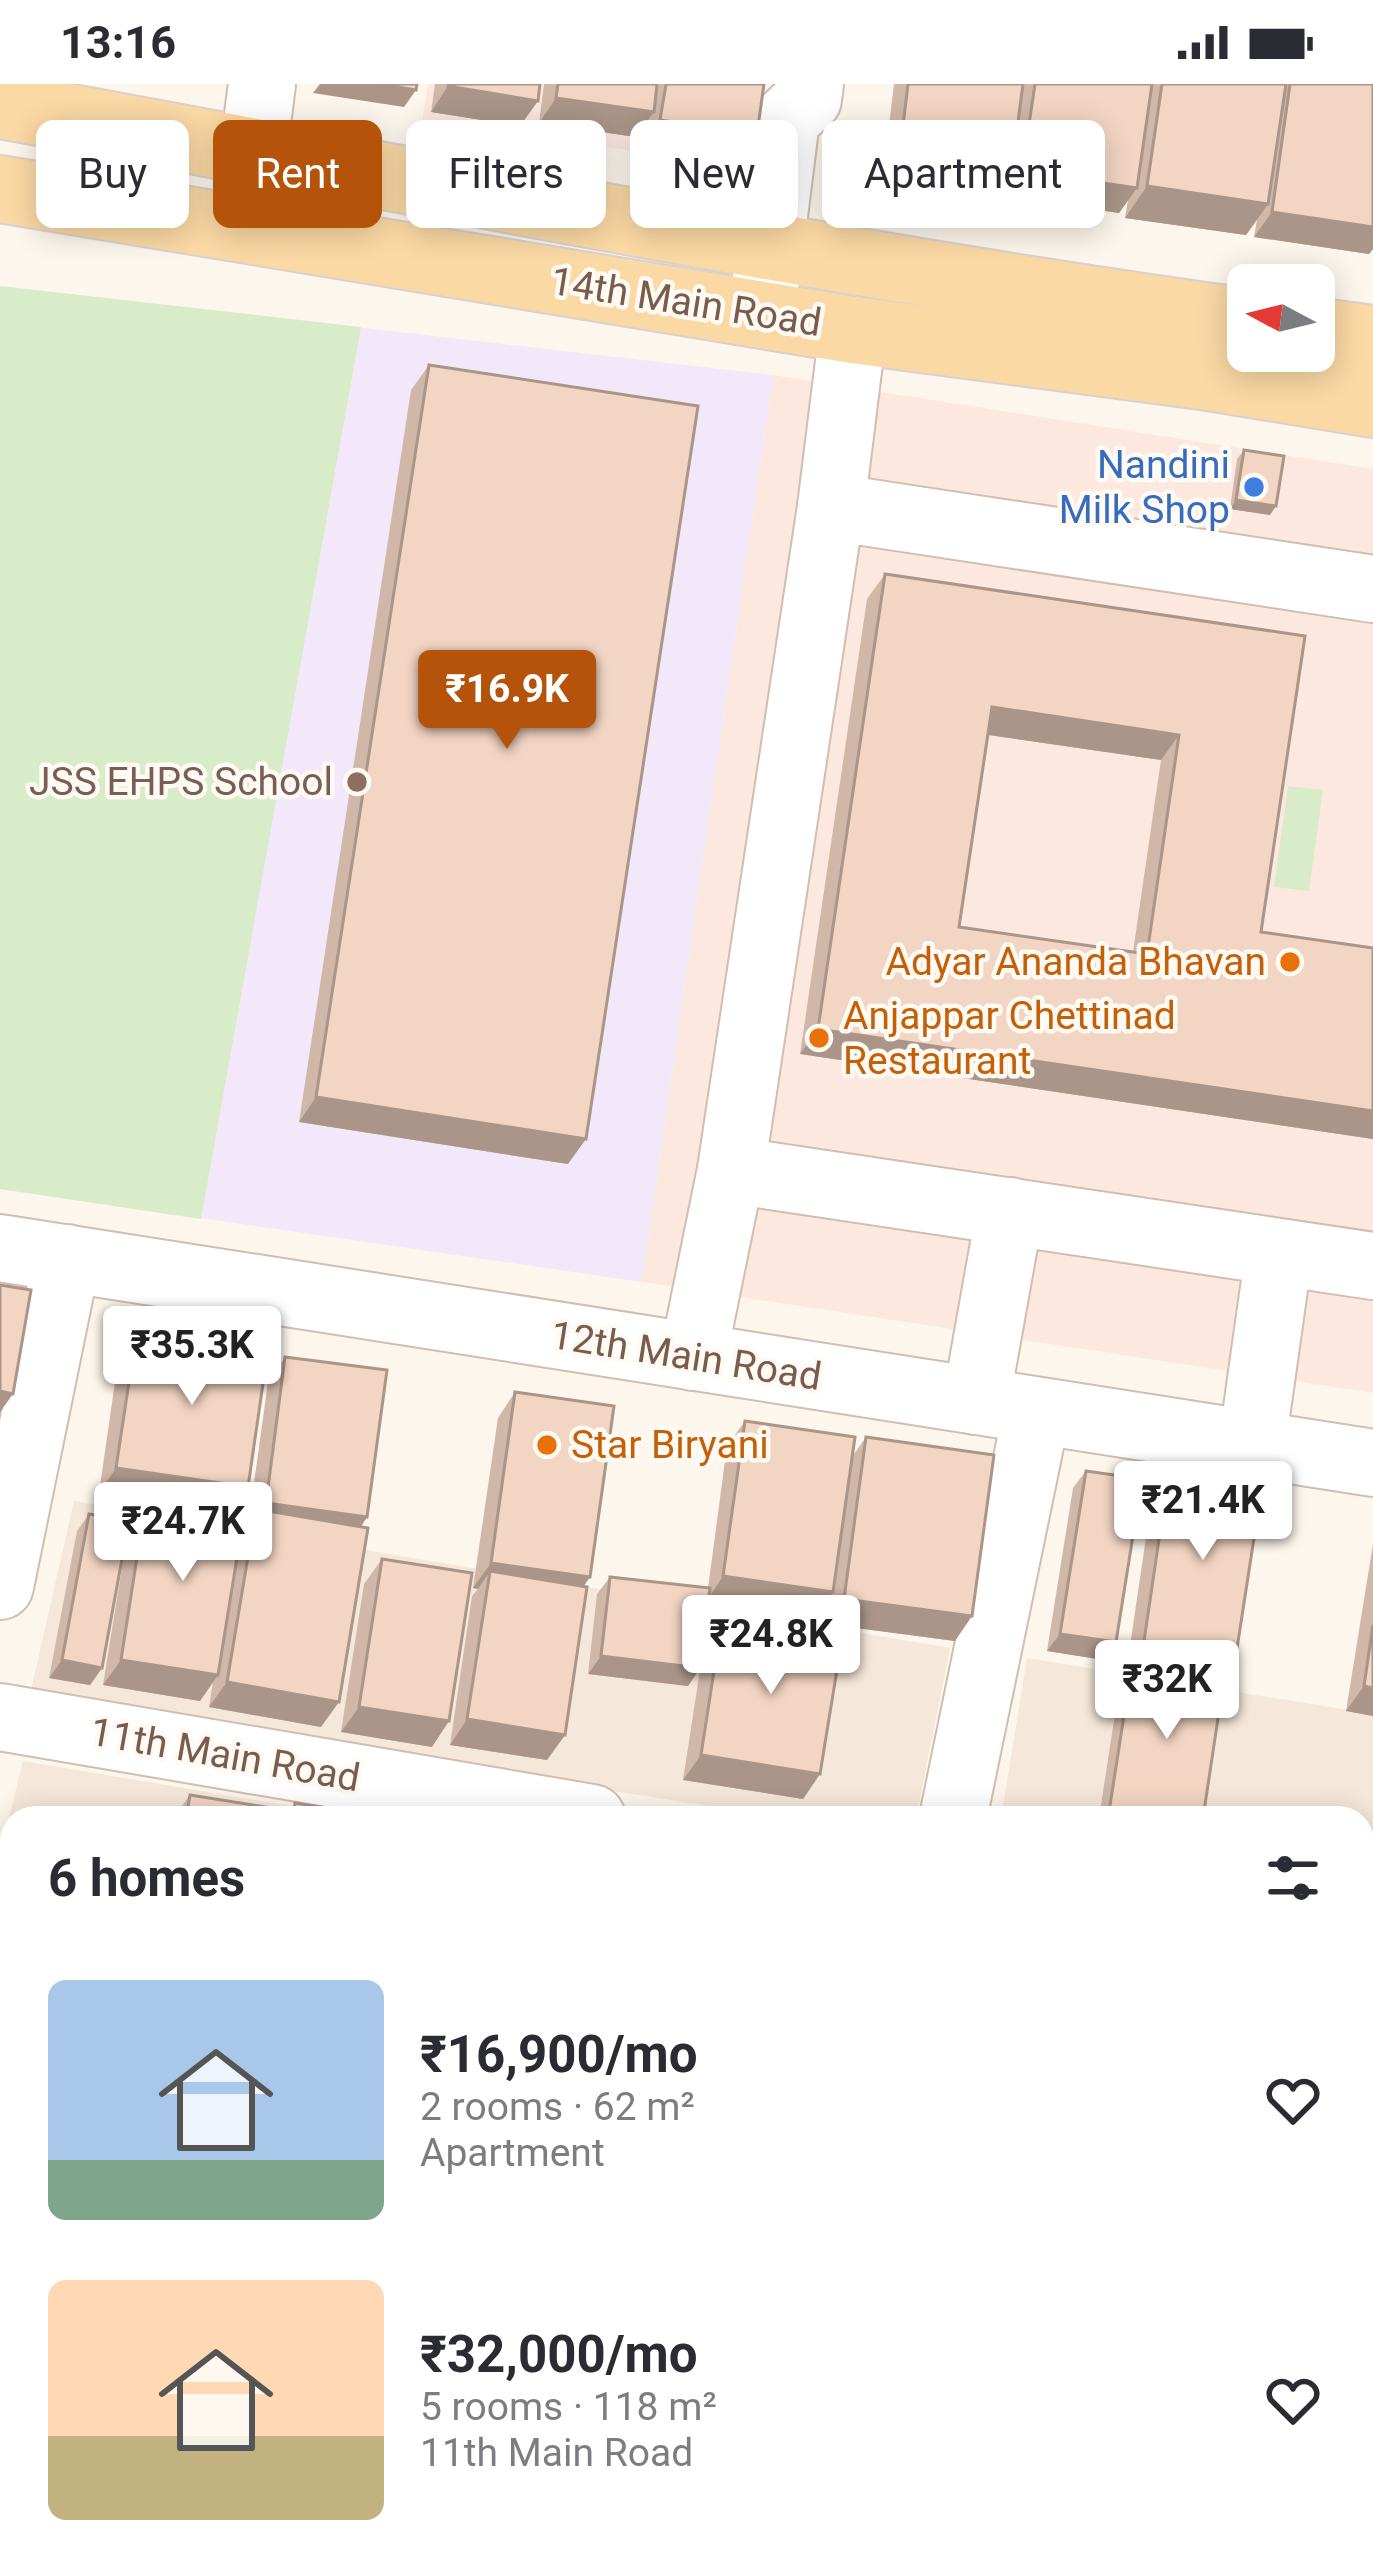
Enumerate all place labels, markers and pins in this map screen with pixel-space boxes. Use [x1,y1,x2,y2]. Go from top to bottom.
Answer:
place label: Nandini Milk Shop [1059,442,1230,533]
marker: Nandini Milk Shop [1241,474,1267,500]
pin: ₹16.9K [409,650,605,752]
place label: JSS EHPS School [29,759,333,805]
marker: JSS EHPS School [344,769,370,795]
place label: Adyar Ananda Bhavan [886,939,1266,985]
marker: Adyar Ananda Bhavan [1277,949,1303,975]
place label: Anjappar Chettinad Restaurant [843,993,1176,1084]
marker: Anjappar Chettinad Restaurant [806,1025,832,1051]
pin: ₹35.3K [94,1306,290,1408]
place label: Star Biryani [571,1422,769,1468]
marker: Star Biryani [534,1432,560,1458]
pin: ₹21.4K [1105,1461,1301,1563]
pin: ₹24.7K [85,1482,281,1584]
pin: ₹24.8K [673,1595,869,1697]
pin: ₹32K [1096,1640,1238,1742]

